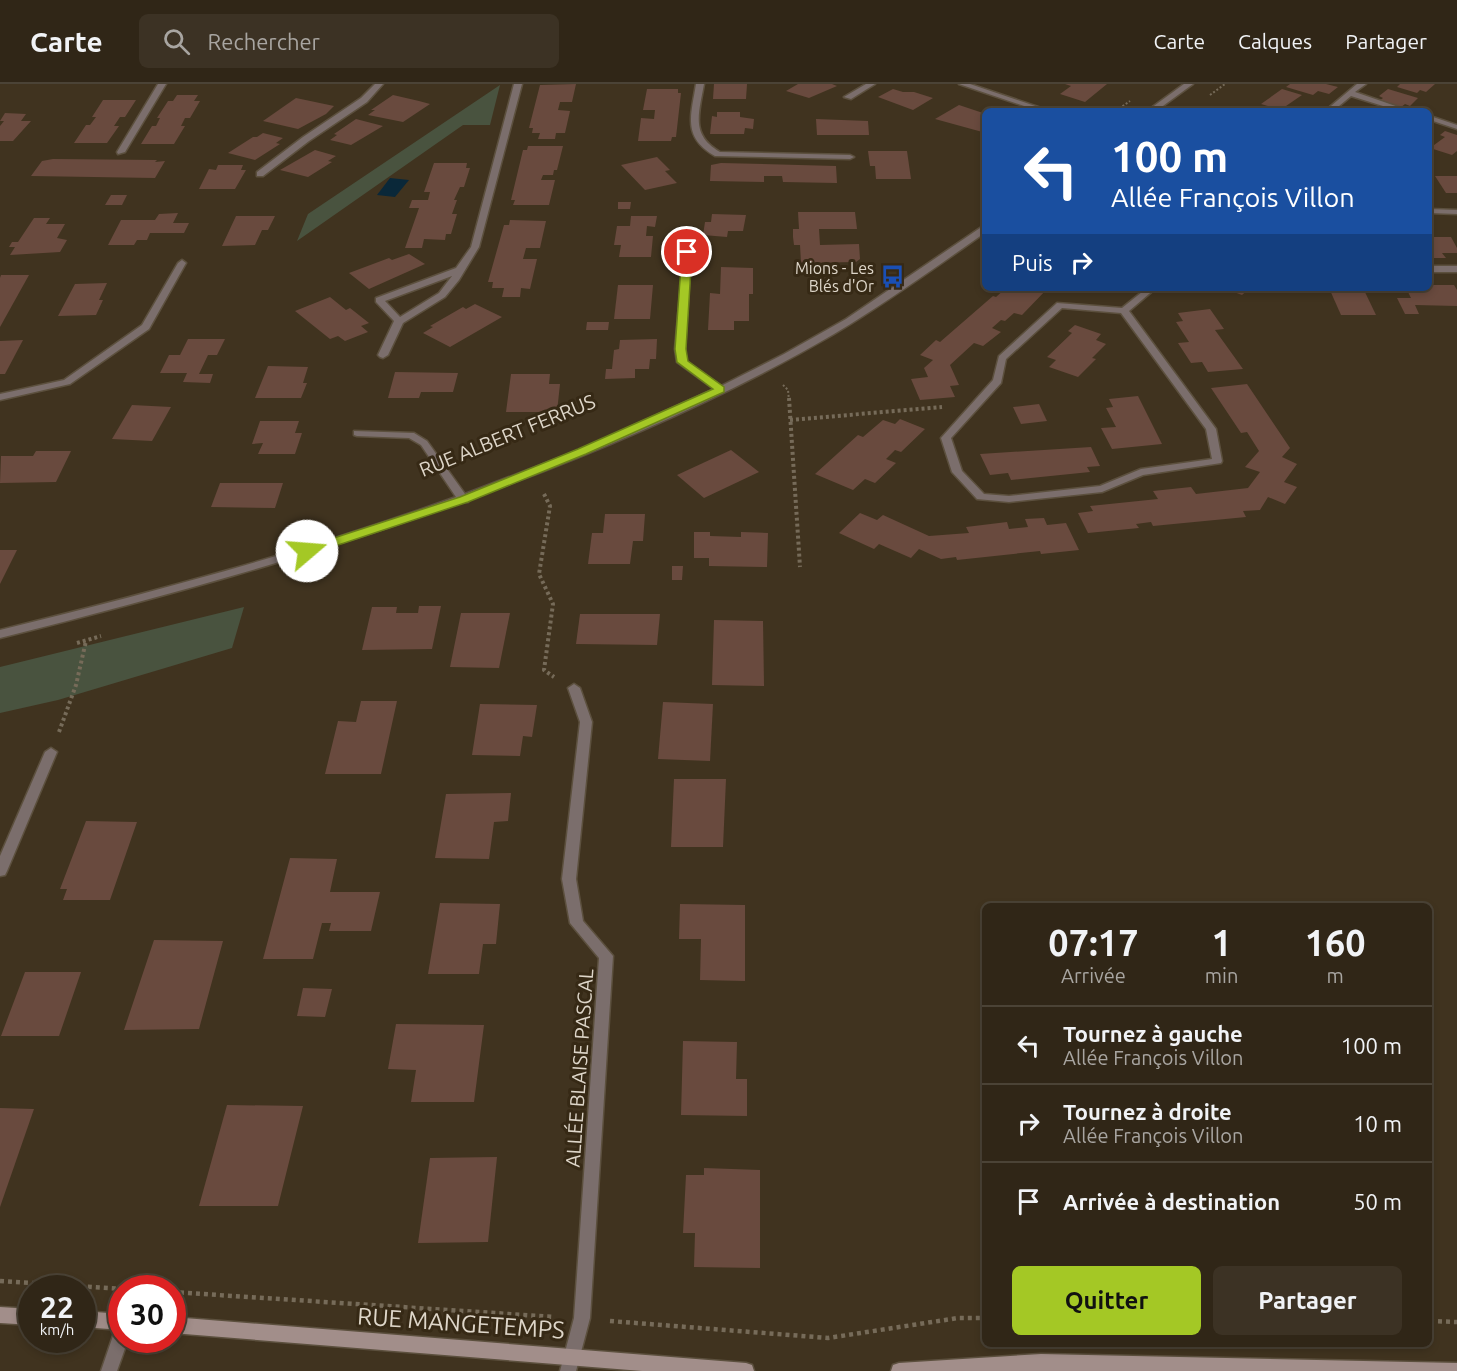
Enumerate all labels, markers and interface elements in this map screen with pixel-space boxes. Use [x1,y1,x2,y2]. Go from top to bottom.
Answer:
search box [139,14,559,68]
icon: search [160,25,193,58]
text: Carte [30,26,103,57]
text: Rechercher [208,29,320,54]
text: Carte [1154,29,1205,53]
text: Calques [1238,29,1312,53]
text: Partager [1345,29,1427,53]
icon: left [1012,132,1090,210]
text: 100 m [1111,133,1228,180]
text: Allée François Villon [1111,182,1355,212]
pin [661,226,712,277]
icon: arrive [670,235,703,268]
icon: right [1065,246,1098,279]
text: Puis [1012,250,1053,275]
place label: Mions - Les Blés d'Or [795,259,874,295]
bus stop icon: Mions - Les Blés d'Or [879,264,905,290]
street label: RUE ALBERT FERRUS [416,389,598,481]
position arrow [275,519,339,583]
text: 07:17 [1048,922,1138,963]
text: 1 [1211,922,1232,963]
text: 160 [1305,922,1366,963]
text: Arrivée [1061,964,1126,987]
text: min [1205,964,1238,987]
text: m [1327,964,1344,987]
street label: ALLÉE BLAISE PASCAL [561,968,597,1168]
text: Tournez à gauche [1063,1021,1243,1046]
icon: left [1012,1029,1045,1062]
text: 100 m [1341,1033,1402,1058]
text: Allée François Villon [1063,1046,1243,1069]
text: Tournez à droite [1063,1099,1232,1124]
icon: right [1012,1107,1045,1140]
text: 10 m [1353,1111,1402,1136]
text: Allée François Villon [1063,1124,1243,1147]
icon: arrive [1012,1185,1045,1218]
text: Arrivée à destination [1063,1189,1280,1214]
text: 50 m [1353,1189,1402,1214]
button: Quitter [1012,1266,1201,1335]
button: Partager [1213,1266,1402,1335]
speed limit sign: 30 [108,1275,186,1353]
text: 22 [40,1290,74,1324]
street label: RUE MANGETEMPS [356,1302,566,1344]
text: km/h [40,1321,74,1338]

